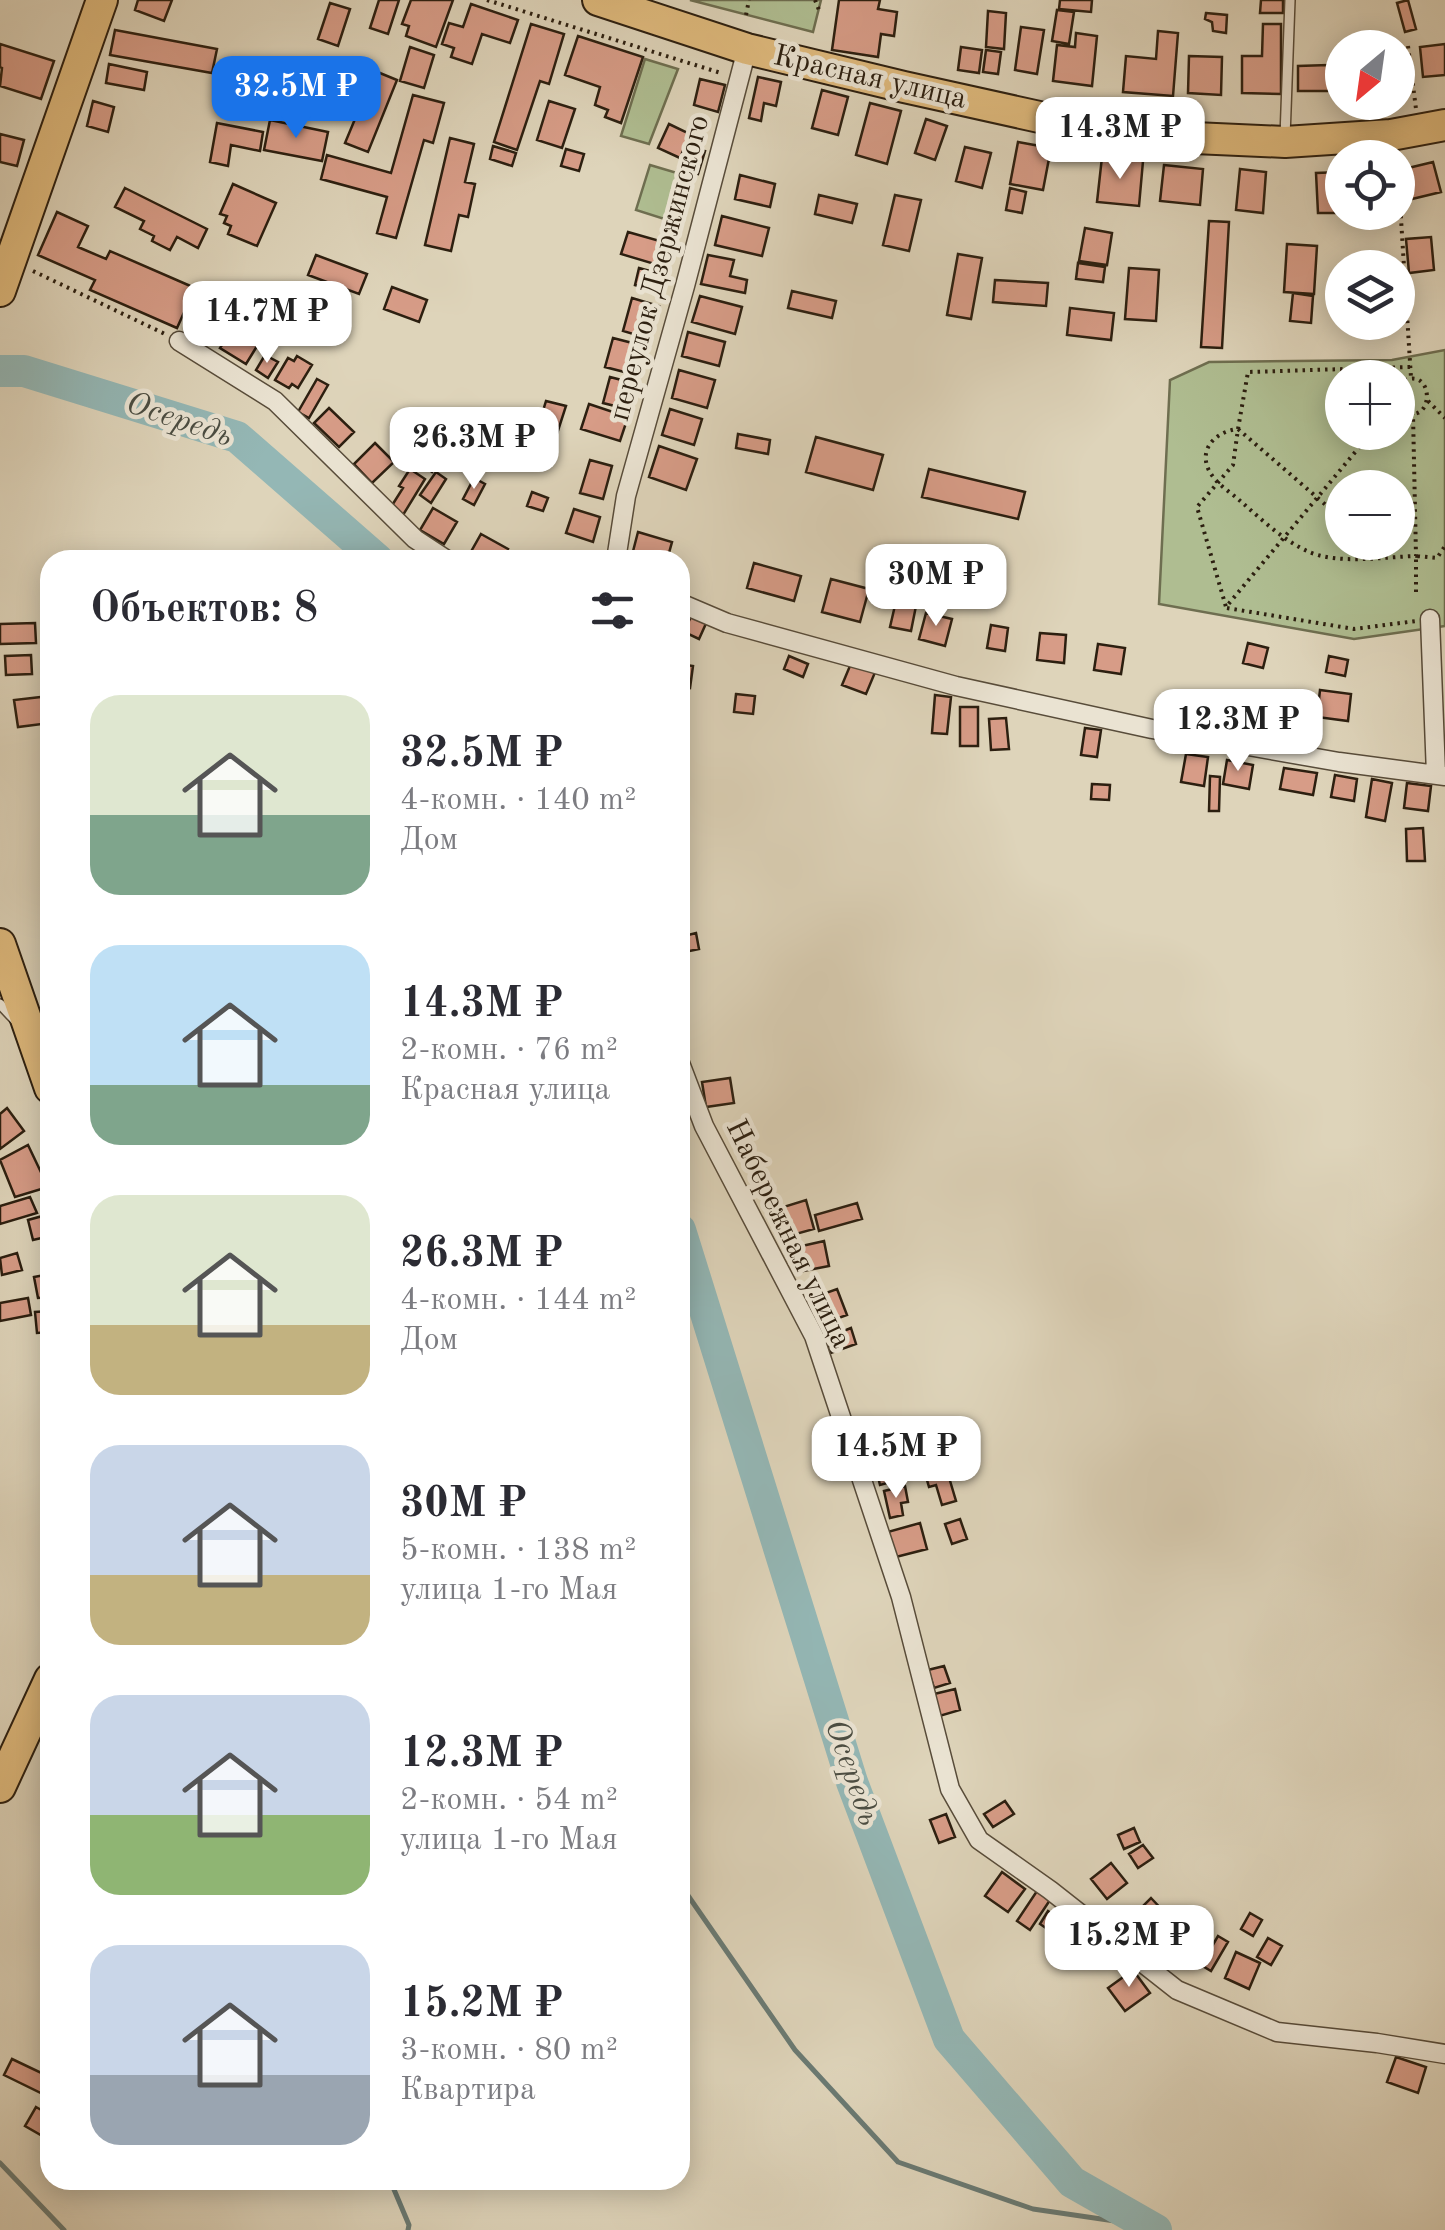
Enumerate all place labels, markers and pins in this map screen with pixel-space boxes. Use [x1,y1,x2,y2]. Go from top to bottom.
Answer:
pin: 32.5M ₽ [204,56,388,141]
pin: 14.3M ₽ [1028,97,1212,182]
pin: 14.7M ₽ [175,281,359,366]
pin: 26.3M ₽ [382,407,566,492]
pin: 30M ₽ [866,544,1006,629]
pin: 12.3M ₽ [1146,689,1330,774]
pin: 14.5M ₽ [804,1416,988,1501]
pin: 15.2M ₽ [1037,1905,1221,1990]

